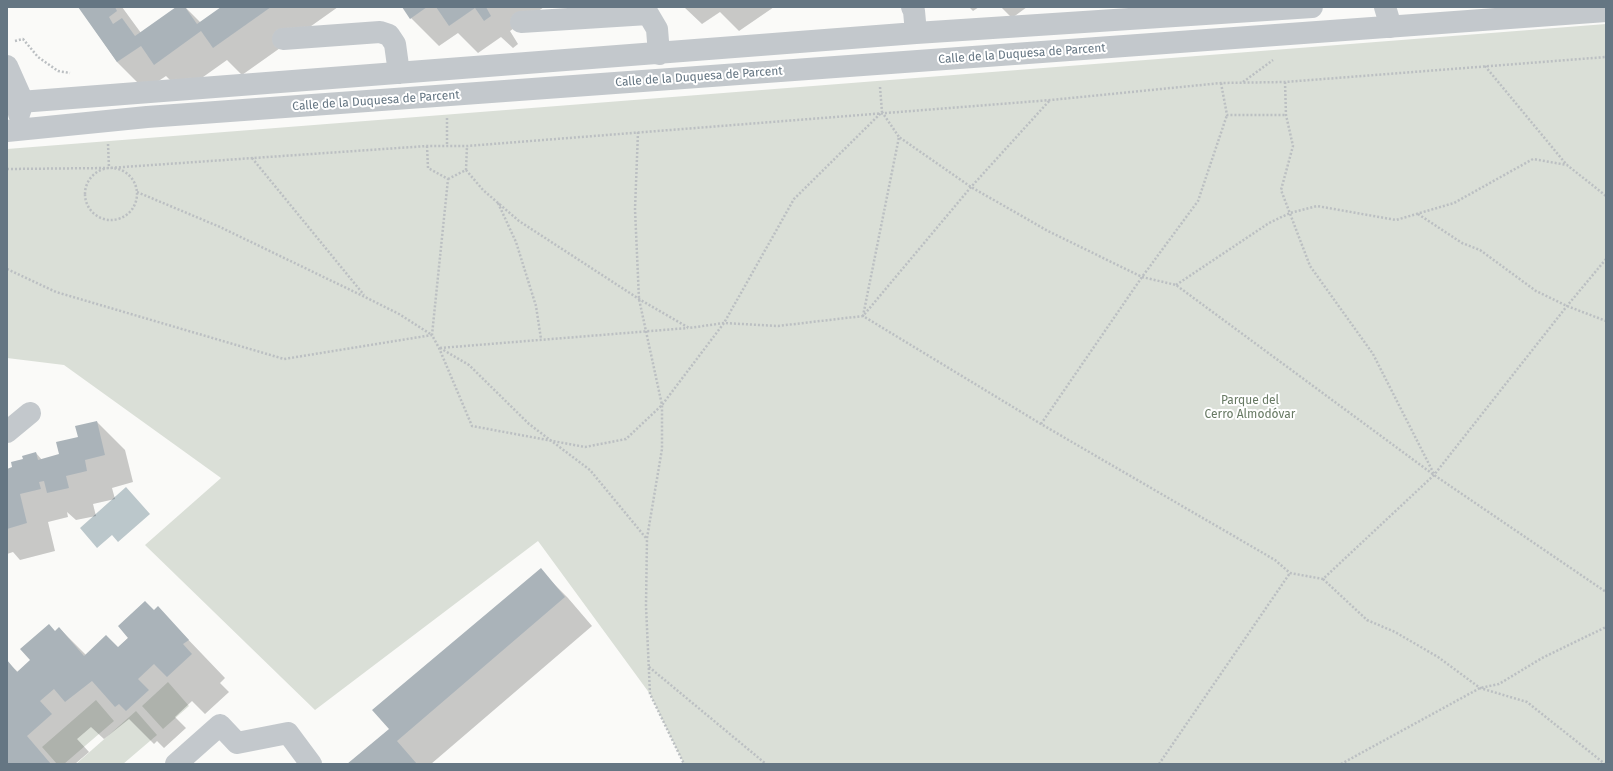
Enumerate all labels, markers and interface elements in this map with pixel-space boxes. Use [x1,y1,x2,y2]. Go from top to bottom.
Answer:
street label: Calle de la Duquesa de Parcent [938,41,1106,67]
street label: Calle de la Duquesa de Parcent [615,64,783,90]
street label: Calle de la Duquesa de Parcent [292,88,460,114]
park label: Parque del Cerro Almodóvar [1205,394,1295,422]

